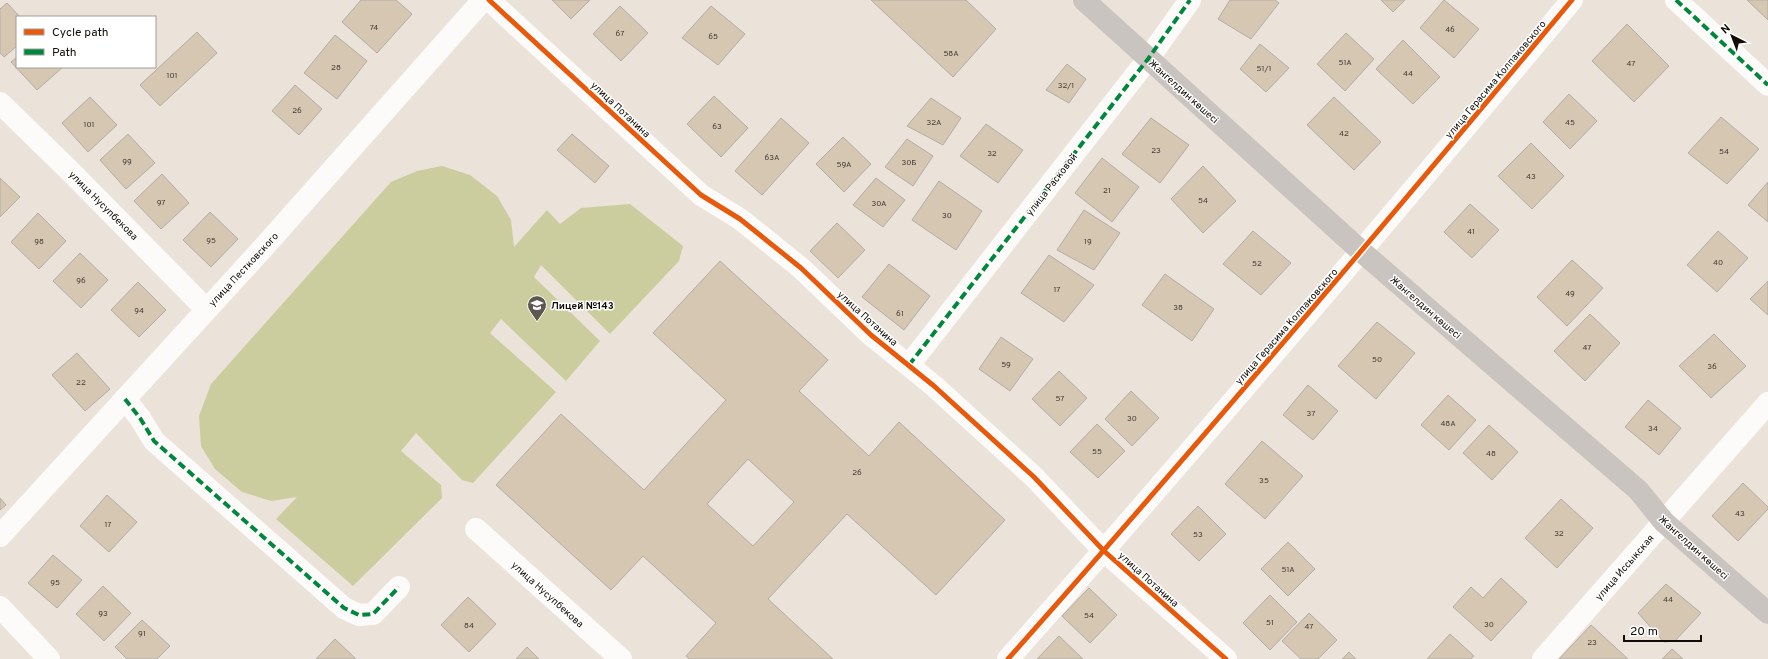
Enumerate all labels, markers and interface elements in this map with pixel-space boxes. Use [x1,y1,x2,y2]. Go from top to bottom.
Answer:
legend [16,16,156,68]
north arrow [1712,16,1752,56]
street label: улица Герасима Колпаковского [1443,18,1550,142]
text: N [1718,21,1734,37]
house number: 74 [370,23,378,33]
text: Cycle path [52,25,109,41]
house number: 46 [1445,25,1455,35]
house number: 67 [616,29,624,39]
house number: 65 [708,32,718,42]
text: Path [52,45,77,61]
house number: 58А [943,49,959,59]
street label: Жангелдин көшесі [1145,57,1221,127]
house number: 51А [1338,58,1352,68]
house number: 47 [1626,59,1636,69]
house number: 28 [331,63,341,73]
house number: 51/1 [1257,64,1271,74]
house number: 44 [1403,69,1413,79]
house number: 101 [166,71,178,81]
street label: улица Потанина [587,79,652,141]
house number: 32/1 [1058,81,1074,91]
house number: 26 [292,106,302,116]
house number: 32А [927,118,942,128]
house number: 45 [1565,118,1575,128]
house number: 101 [83,120,95,130]
house number: 63 [712,122,722,132]
house number: 42 [1339,129,1349,139]
house number: 23 [1151,146,1161,156]
house number: 54 [1719,147,1729,157]
house number: 32 [987,149,997,159]
street label: улица Расковой [1024,151,1081,219]
house number: 63А [765,153,780,163]
house number: 99 [122,157,132,167]
house number: 30Б [901,158,917,168]
house number: 59А [837,160,852,170]
street label: улица Нусупбекова [65,169,140,244]
house number: 43 [1526,172,1536,182]
house number: 21 [1103,186,1111,196]
house number: 54 [1198,196,1208,206]
house number: 97 [157,198,165,208]
house number: 30А [871,199,887,209]
house number: 30 [942,211,952,221]
house number: 41 [1467,227,1475,237]
street label: улица Пестковского [207,230,282,310]
house number: 95 [206,236,216,246]
house number: 98 [34,237,44,247]
house number: 19 [1084,237,1092,247]
house number: 40 [1713,258,1723,268]
house number: 52 [1252,259,1262,269]
street label: улица Герасима Колпаковского [1233,266,1342,388]
street label: Жангелдин көшесі [1387,274,1463,343]
house number: 96 [76,276,86,286]
house number: 17 [1053,285,1061,295]
street label: улица Потанина [834,289,900,350]
house number: 49 [1565,289,1575,299]
school or university icon: Лицей №143 [526,294,548,322]
place label: Лицей №143 [551,300,614,313]
house number: 38 [1173,303,1183,313]
house number: 94 [134,306,144,316]
house number: 61 [896,309,904,319]
house number: 47 [1582,343,1592,353]
house number: 50 [1372,355,1382,365]
house number: 59 [1001,360,1011,370]
house number: 36 [1707,362,1717,372]
house number: 22 [76,378,86,388]
house number: 57 [1055,394,1065,404]
house number: 37 [1307,409,1315,419]
house number: 30 [1127,414,1137,424]
house number: 48А [1440,419,1456,429]
house number: 34 [1648,424,1658,434]
house number: 55 [1092,447,1102,457]
house number: 48 [1486,449,1496,459]
house number: 26 [852,468,862,478]
house number: 35 [1259,476,1269,486]
house number: 43 [1735,509,1745,519]
street label: Жангелдин көшесі [1655,513,1731,583]
house number: 17 [104,520,112,530]
house number: 32 [1554,529,1564,539]
house number: 53 [1193,530,1203,540]
street label: улица Иссыкская [1593,532,1657,604]
street label: улица Потанина [1115,550,1181,611]
street label: улица Нусупбекова [508,559,586,631]
house number: 51А [1281,565,1295,575]
house number: 95 [50,578,60,588]
house number: 44 [1663,595,1673,605]
house number: 93 [98,609,108,619]
house number: 54 [1084,611,1094,621]
scale bar [1624,617,1701,643]
house number: 51 [1266,618,1274,628]
house number: 30 [1484,620,1494,630]
house number: 84 [464,621,474,631]
house number: 47 [1304,622,1314,632]
text: 20 m [1630,624,1658,640]
house number: 91 [138,629,146,639]
house number: 23 [1587,638,1597,648]

